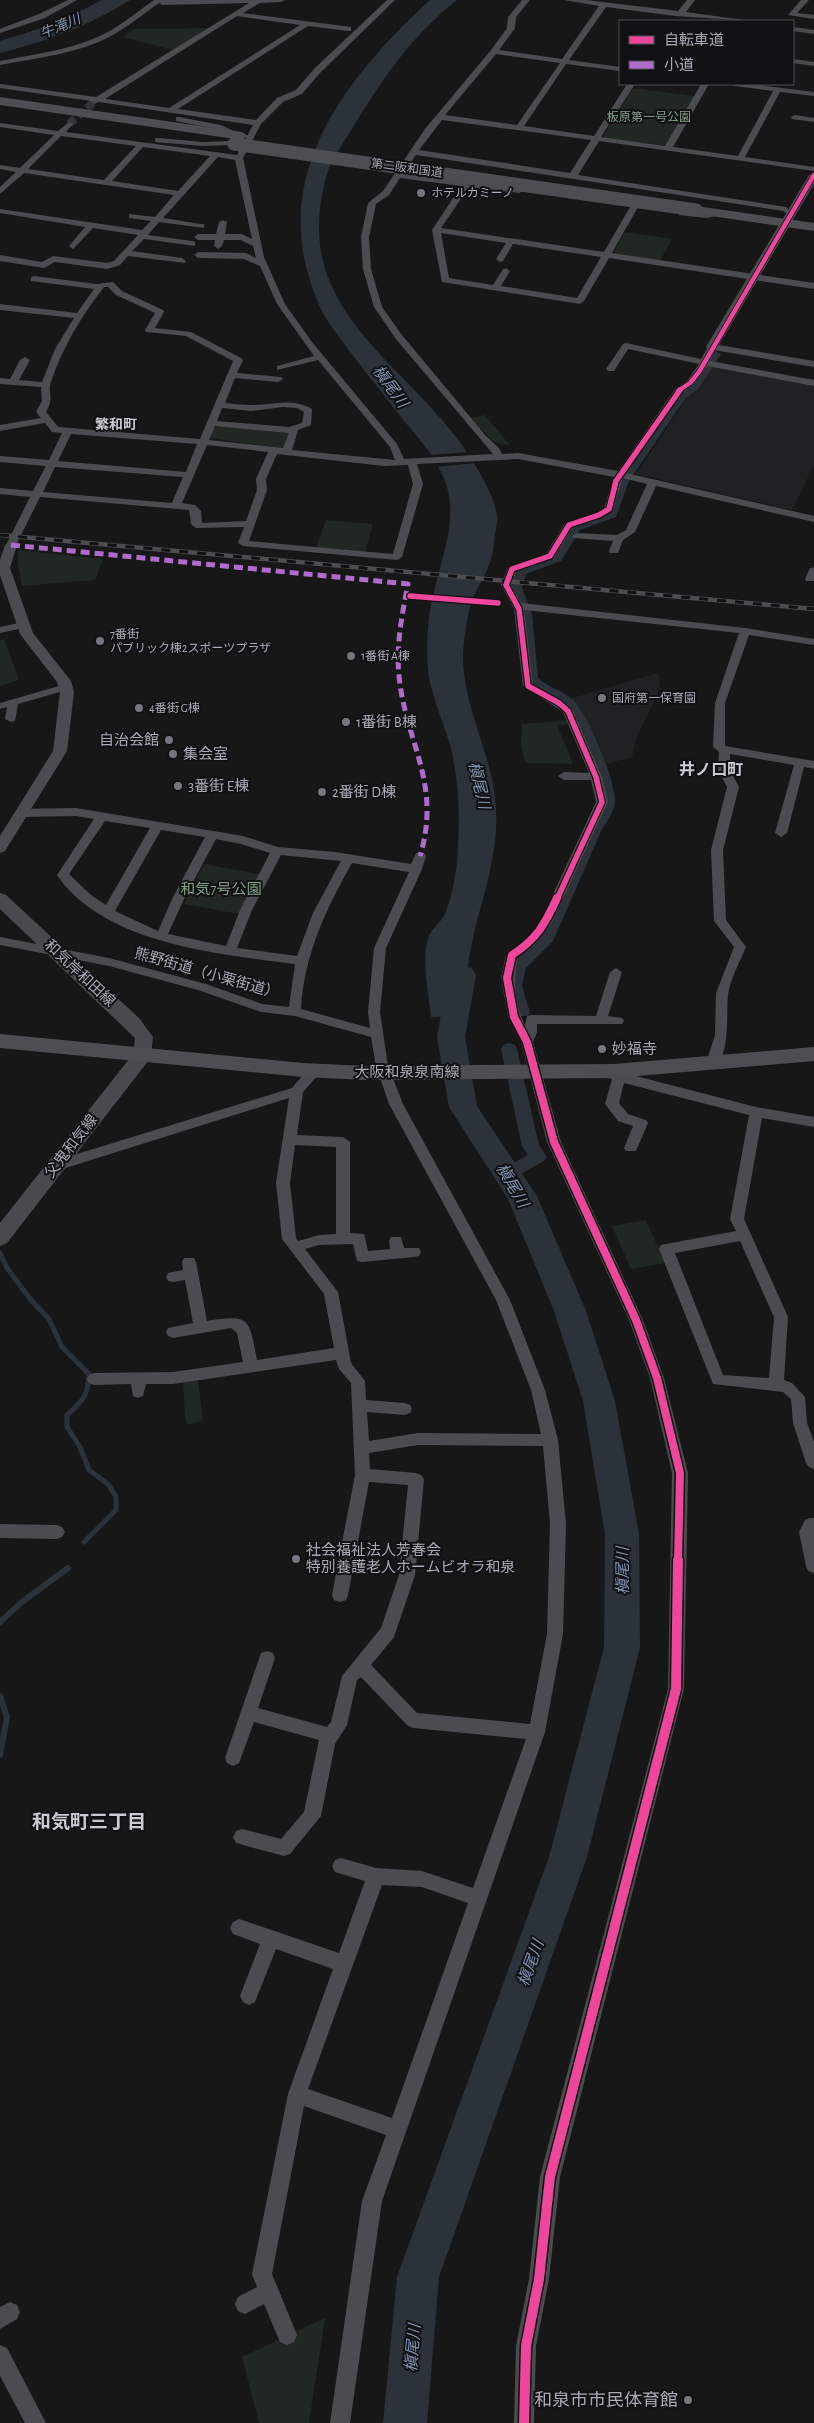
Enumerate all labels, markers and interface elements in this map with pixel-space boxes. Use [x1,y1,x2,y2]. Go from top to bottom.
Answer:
water label: 牛滝川 [38,11,84,42]
legend [619,20,794,85]
text: 自転車道 [664,32,724,48]
text: 小道 [664,57,694,73]
park label: 板原第一号公園 [607,110,691,123]
street label: 第二阪和国道 [371,156,444,179]
marker: ホテルカミーノ [415,187,427,199]
place label: ホテルカミーノ [431,187,514,199]
water label: 槇尾川 [370,362,413,412]
district label: 繁和町 [95,417,137,432]
place label: 7番街 パブリック棟2スポーツプラザ [110,627,271,654]
marker: 7番街 パブリック棟2スポーツプラザ [94,635,106,647]
place label: 1番街 A棟 [361,649,410,662]
marker: 1番街 A棟 [345,650,357,662]
place label: 国府第一保育園 [612,691,696,704]
marker: 国府第一保育園 [596,692,608,704]
place label: 4番街 G棟 [149,701,200,714]
marker: 4番街 G棟 [133,702,145,714]
place label: 1番街 B棟 [356,713,417,730]
marker: 1番街 B棟 [340,716,352,728]
place label: 自治会館 [99,732,159,748]
marker: 自治会館 [163,734,175,746]
place label: 集会室 [183,746,228,762]
marker: 集会室 [167,748,179,760]
water label: 槇尾川 [466,760,494,812]
district label: 井ノ口町 [679,760,743,778]
place label: 3番街 E棟 [188,777,249,794]
marker: 3番街 E棟 [172,780,184,792]
place label: 2番街 D棟 [332,783,396,800]
marker: 2番街 D棟 [316,786,328,798]
park label: 和気7号公園 [180,881,262,897]
street label: 和気岸和田線 [42,936,118,1010]
street label: 熊野街道（小栗街道） [133,945,281,1001]
place label: 妙福寺 [612,1041,657,1057]
marker: 妙福寺 [596,1043,608,1055]
street label: 大阪和泉泉南線 [354,1064,460,1080]
street label: 父鬼和気線 [42,1112,100,1180]
water label: 槇尾川 [493,1160,533,1212]
place label: 社会福祉法人芳春会 特別養護老人ホームビオラ和泉 [306,1542,516,1575]
water label: 槇尾川 [614,1545,631,1595]
marker: 社会福祉法人芳春会 特別養護老人ホームビオラ和泉 [290,1553,302,1565]
district label: 和気町三丁目 [32,1812,146,1832]
water label: 槇尾川 [514,1936,547,1989]
water label: 槇尾川 [402,2321,423,2373]
place label: 和泉市市民体育館 [534,2390,678,2410]
marker: 和泉市市民体育館 [682,2394,694,2406]

